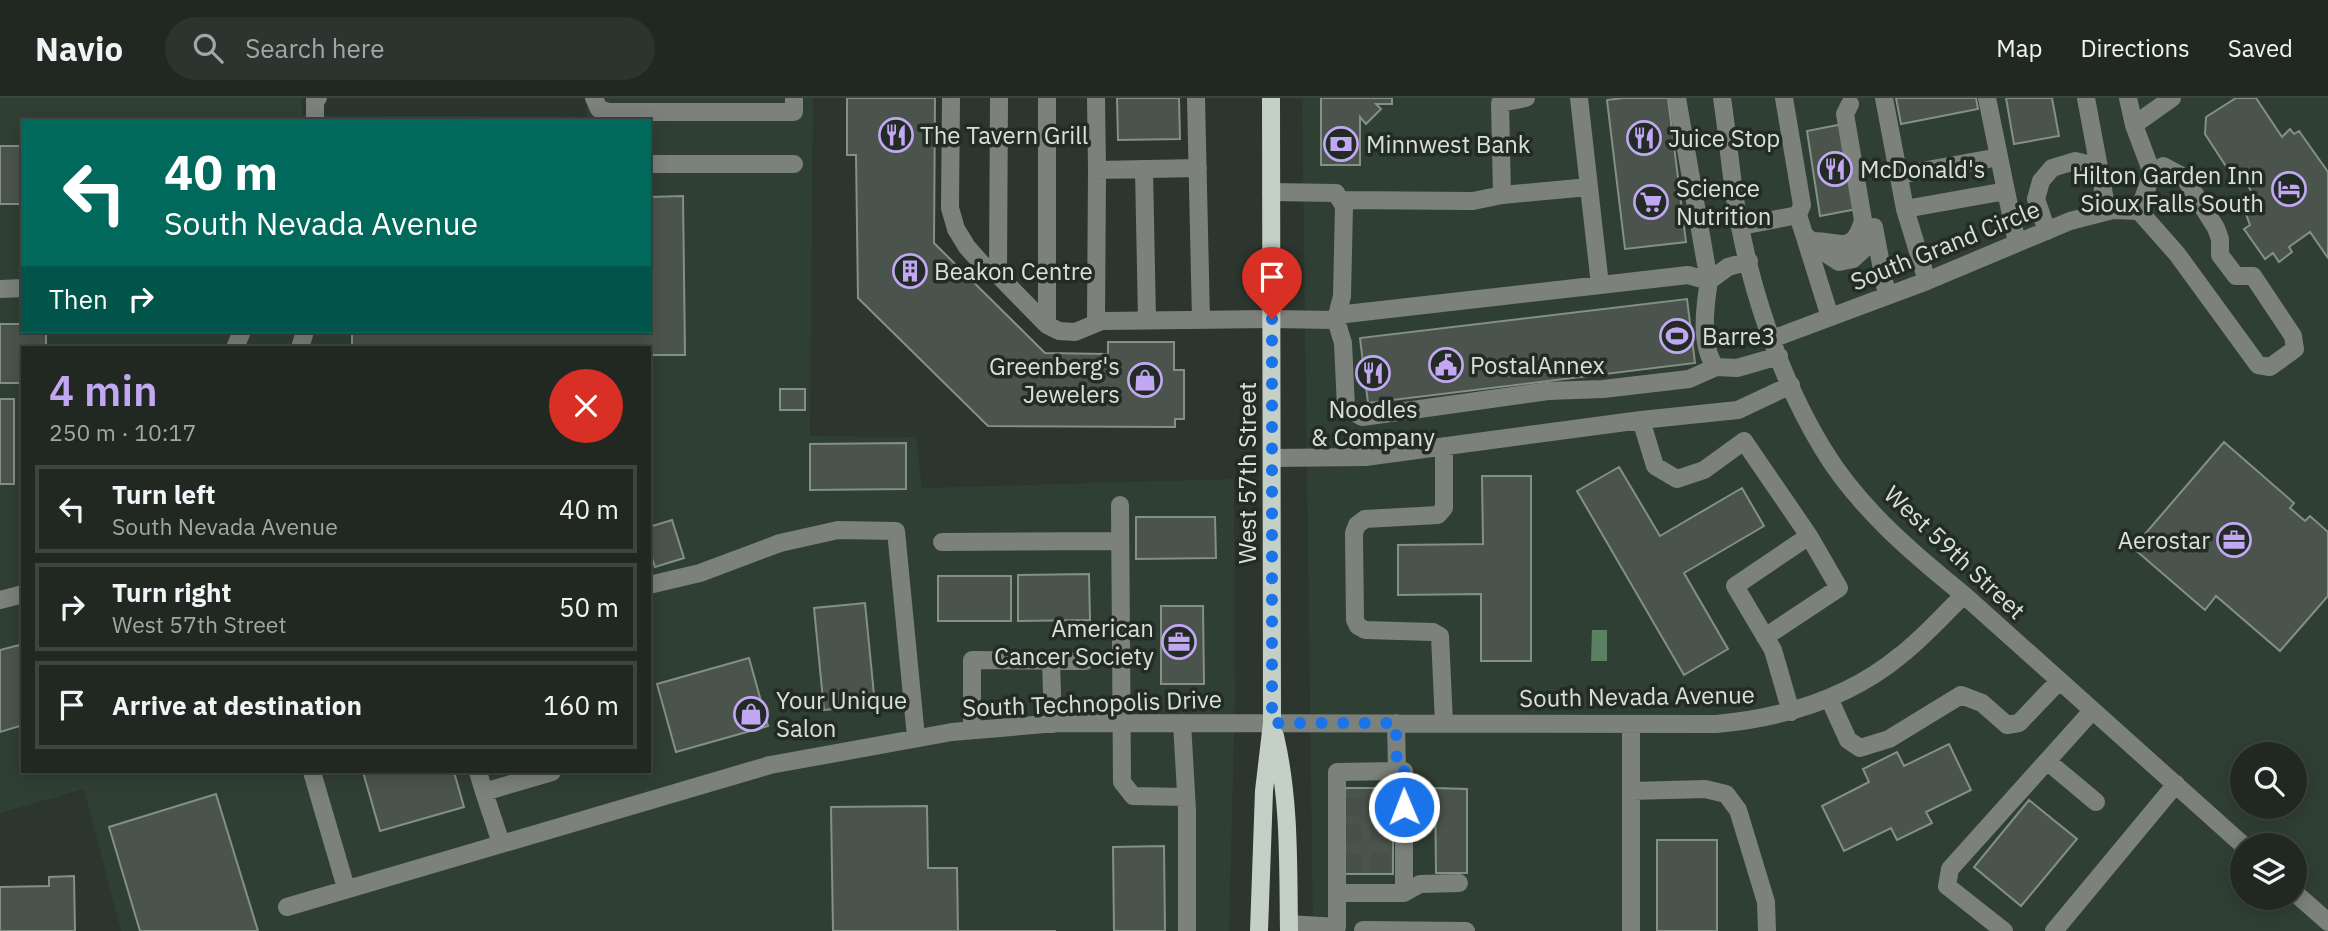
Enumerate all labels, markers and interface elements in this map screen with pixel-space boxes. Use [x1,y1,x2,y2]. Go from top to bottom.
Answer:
search box [165,17,655,80]
text: Navio [35,27,123,70]
icon: search [189,29,227,67]
text: Search here [245,31,385,65]
text: Map [1996,32,2042,64]
text: Directions [2080,32,2190,64]
text: Saved [2228,32,2293,64]
restaurant icon: The Tavern Grill [877,116,915,154]
place label: The Tavern Grill [920,119,1088,151]
restaurant icon: Juice Stop [1625,119,1663,157]
place label: Juice Stop [1668,122,1780,154]
bank icon: Minnwest Bank [1322,125,1360,163]
place label: Minnwest Bank [1366,128,1531,160]
text: 40 m [164,140,278,203]
icon: left [49,147,140,238]
restaurant icon: McDonald's [1816,150,1854,188]
place label: McDonald's [1860,153,1986,185]
place label: Hilton Garden Inn Sioux Falls South [2072,159,2264,219]
hotel icon: Hilton Garden Inn Sioux Falls South [2270,170,2308,208]
place label: Science Nutrition [1676,172,1771,232]
supermarket icon: Science Nutrition [1632,183,1670,221]
street label: South Grand Circle [1846,192,2044,298]
text: South Nevada Avenue [164,202,478,244]
pin [1242,247,1302,319]
building icon: Beakon Centre [891,252,929,290]
place label: Beakon Centre [934,255,1093,287]
icon: arrive [1253,258,1291,296]
icon: right [122,280,160,318]
text: Then [49,282,108,316]
sports icon: Barre3 [1658,317,1696,355]
place label: Barre3 [1702,320,1776,352]
public building icon: PostalAnnex [1427,346,1465,384]
place label: PostalAnnex [1470,349,1605,381]
place label: Greenberg's Jewelers [989,350,1120,410]
restaurant icon: Noodles & Company [1354,354,1392,392]
shop icon: Greenberg's Jewelers [1126,361,1164,399]
text: 4 min [49,363,158,418]
button: close [549,369,623,443]
street label: West 57th Street [1231,382,1263,564]
place label: Noodles & Company [1311,393,1435,453]
text: 250 m · 10:17 [49,417,196,447]
text: Turn left [112,477,215,511]
street label: West 59th Street [1877,478,2033,626]
icon: left [53,490,91,528]
text: 40 m [559,492,619,526]
text: South Nevada Avenue [112,511,338,541]
office icon: Aerostar [2215,521,2253,559]
place label: Aerostar [2118,524,2210,556]
text: Turn right [112,575,231,609]
icon: right [53,588,91,626]
text: 50 m [559,590,619,624]
text: West 57th Street [112,609,287,639]
place label: American Cancer Society [994,612,1154,672]
office icon: American Cancer Society [1160,623,1198,661]
street label: South Nevada Avenue [1519,678,1755,714]
street label: South Technopolis Drive [962,682,1222,724]
place label: Your Unique Salon [776,684,907,744]
icon: arrive [53,686,91,724]
text: Arrive at destination [112,688,362,722]
text: 160 m [543,688,619,722]
shop icon: Your Unique Salon [732,695,770,733]
map controls [2230,742,2307,910]
button: search [2230,742,2307,819]
position arrow [1367,770,1441,844]
button: layers [2230,833,2307,910]

